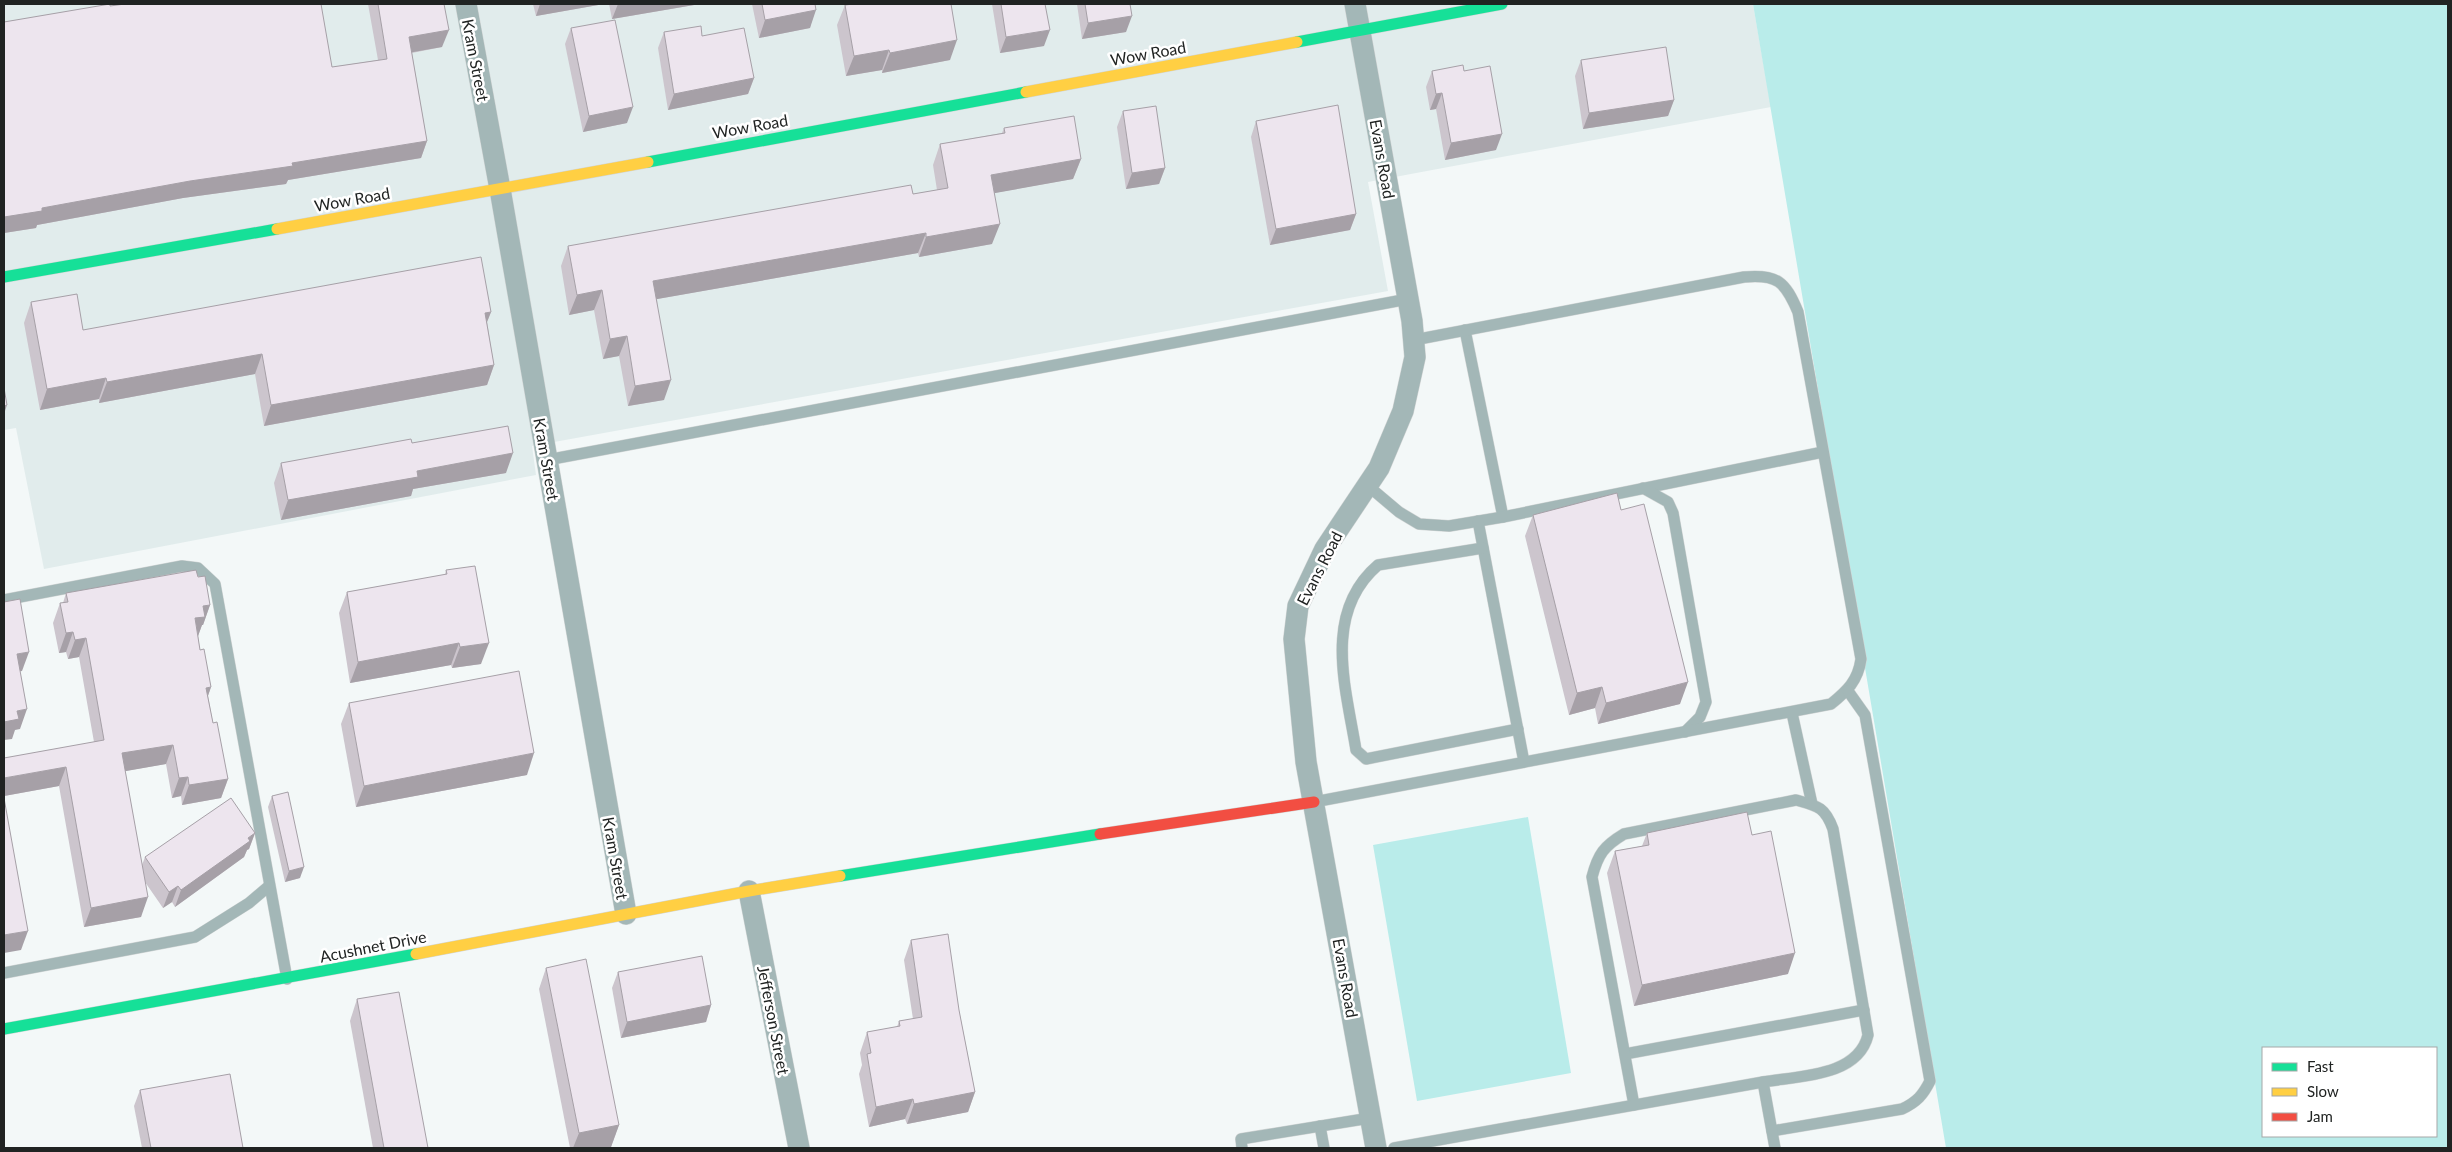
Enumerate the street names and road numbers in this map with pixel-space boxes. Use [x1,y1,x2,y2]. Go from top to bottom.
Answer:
street label: Kram Street [459,17,493,103]
street label: Wow Road [1109,37,1187,69]
street label: Wow Road [711,110,789,142]
street label: Evans Road [1367,118,1399,200]
street label: Wow Road [313,183,391,215]
street label: Kram Street [530,416,564,502]
street label: Evans Road [1292,528,1346,608]
street label: Kram Street [599,815,633,901]
street label: Acushnet Drive [318,926,428,966]
street label: Evans Road [1330,937,1362,1019]
street label: Jefferson Street [754,964,794,1076]

